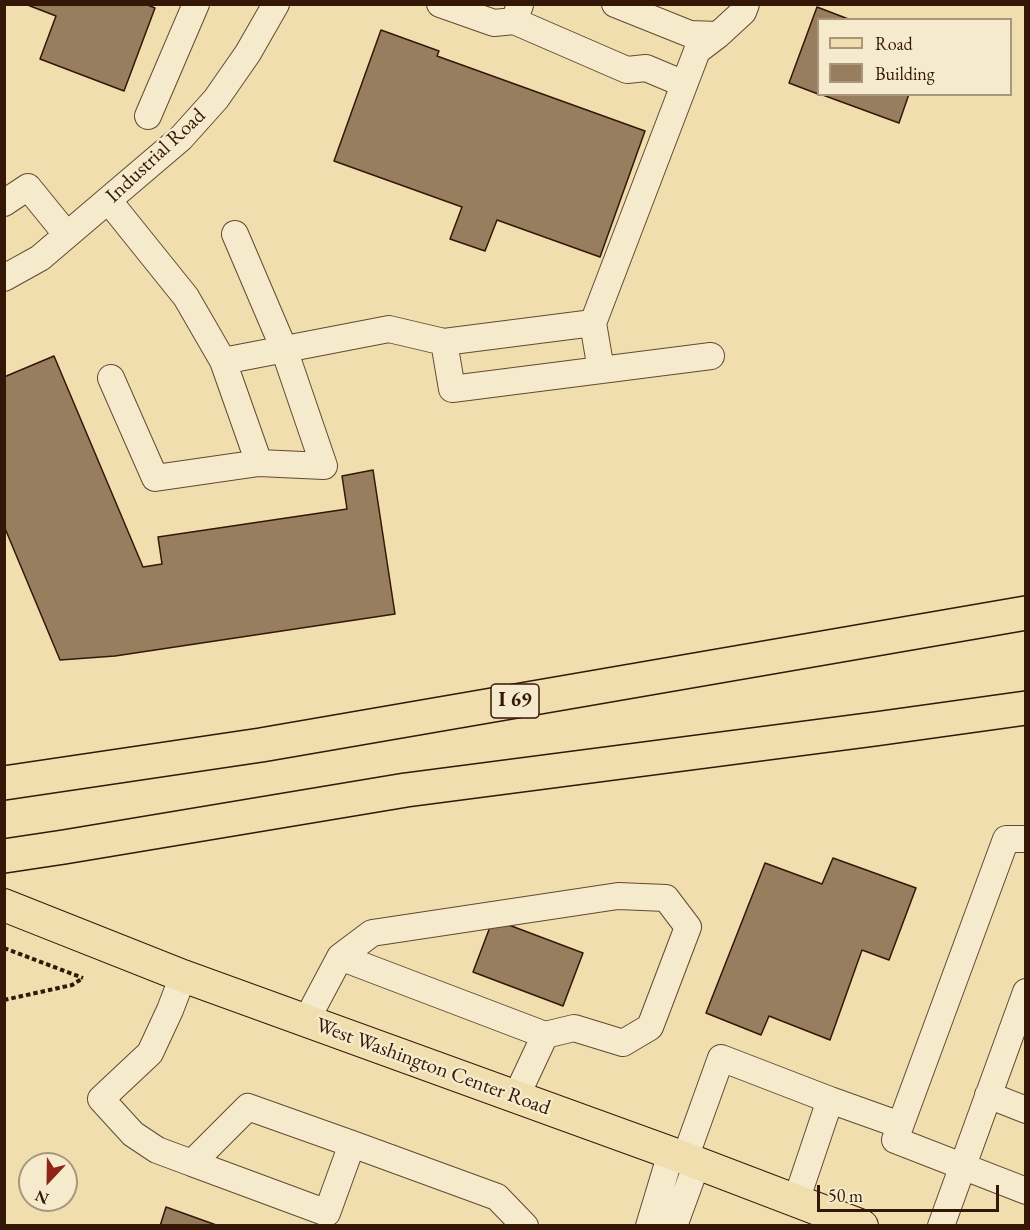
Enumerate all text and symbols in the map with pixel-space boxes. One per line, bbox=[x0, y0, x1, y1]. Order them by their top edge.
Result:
legend bbox=[817, 18, 1012, 96]
text: Road bbox=[875, 32, 913, 55]
text: Building bbox=[875, 62, 935, 85]
street label: Industrial Road bbox=[101, 103, 211, 209]
road number: I 69 bbox=[491, 684, 539, 718]
street label: West Washington Center Road bbox=[312, 1013, 554, 1121]
north arrow bbox=[18, 1152, 78, 1212]
scale bar bbox=[820, 1173, 1002, 1211]
text: 50 m bbox=[828, 1184, 863, 1207]
text: N bbox=[32, 1185, 52, 1209]

